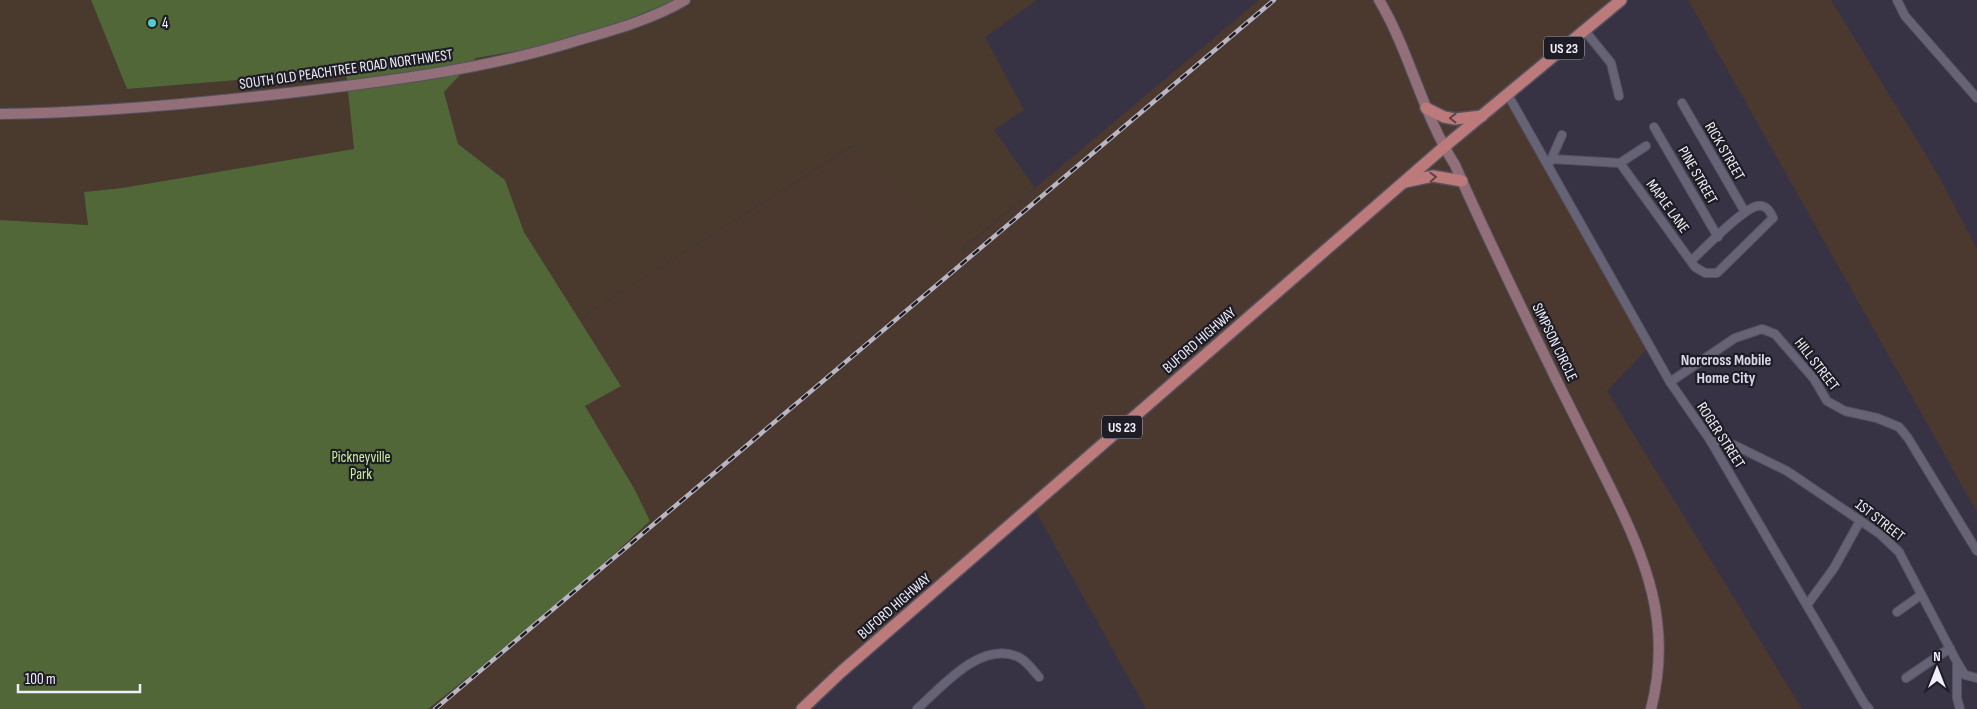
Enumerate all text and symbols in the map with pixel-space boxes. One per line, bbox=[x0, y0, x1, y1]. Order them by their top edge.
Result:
place label: 4 bbox=[162, 14, 168, 33]
marker: 4 bbox=[146, 17, 158, 29]
road number: US 23 bbox=[1544, 36, 1584, 59]
street label: SOUTH OLD PEACHTREE ROAD NORTHWEST bbox=[238, 45, 454, 94]
one-way arrow bbox=[1449, 112, 1457, 123]
street label: RICK STREET bbox=[1700, 119, 1749, 184]
street label: PINE STREET bbox=[1673, 143, 1722, 207]
one-way arrow bbox=[1429, 172, 1437, 183]
street label: MAPLE LANE bbox=[1642, 176, 1693, 237]
street label: SIMPSON CIRCLE bbox=[1527, 300, 1582, 384]
street label: BUFORD HIGHWAY bbox=[1159, 303, 1240, 377]
street label: HILL STREET bbox=[1790, 334, 1843, 395]
district label: Norcross Mobile Home City bbox=[1681, 351, 1772, 388]
street label: ROGER STREET bbox=[1692, 399, 1749, 472]
road number: US 23 bbox=[1102, 416, 1142, 438]
park label: Pickneyville Park bbox=[331, 448, 391, 484]
street label: 1ST STREET bbox=[1851, 495, 1908, 546]
street label: BUFORD HIGHWAY bbox=[854, 569, 935, 643]
north arrow bbox=[1912, 644, 1962, 694]
text: N bbox=[1933, 648, 1941, 665]
scale bar bbox=[18, 662, 140, 694]
text: 100 m bbox=[25, 670, 56, 689]

